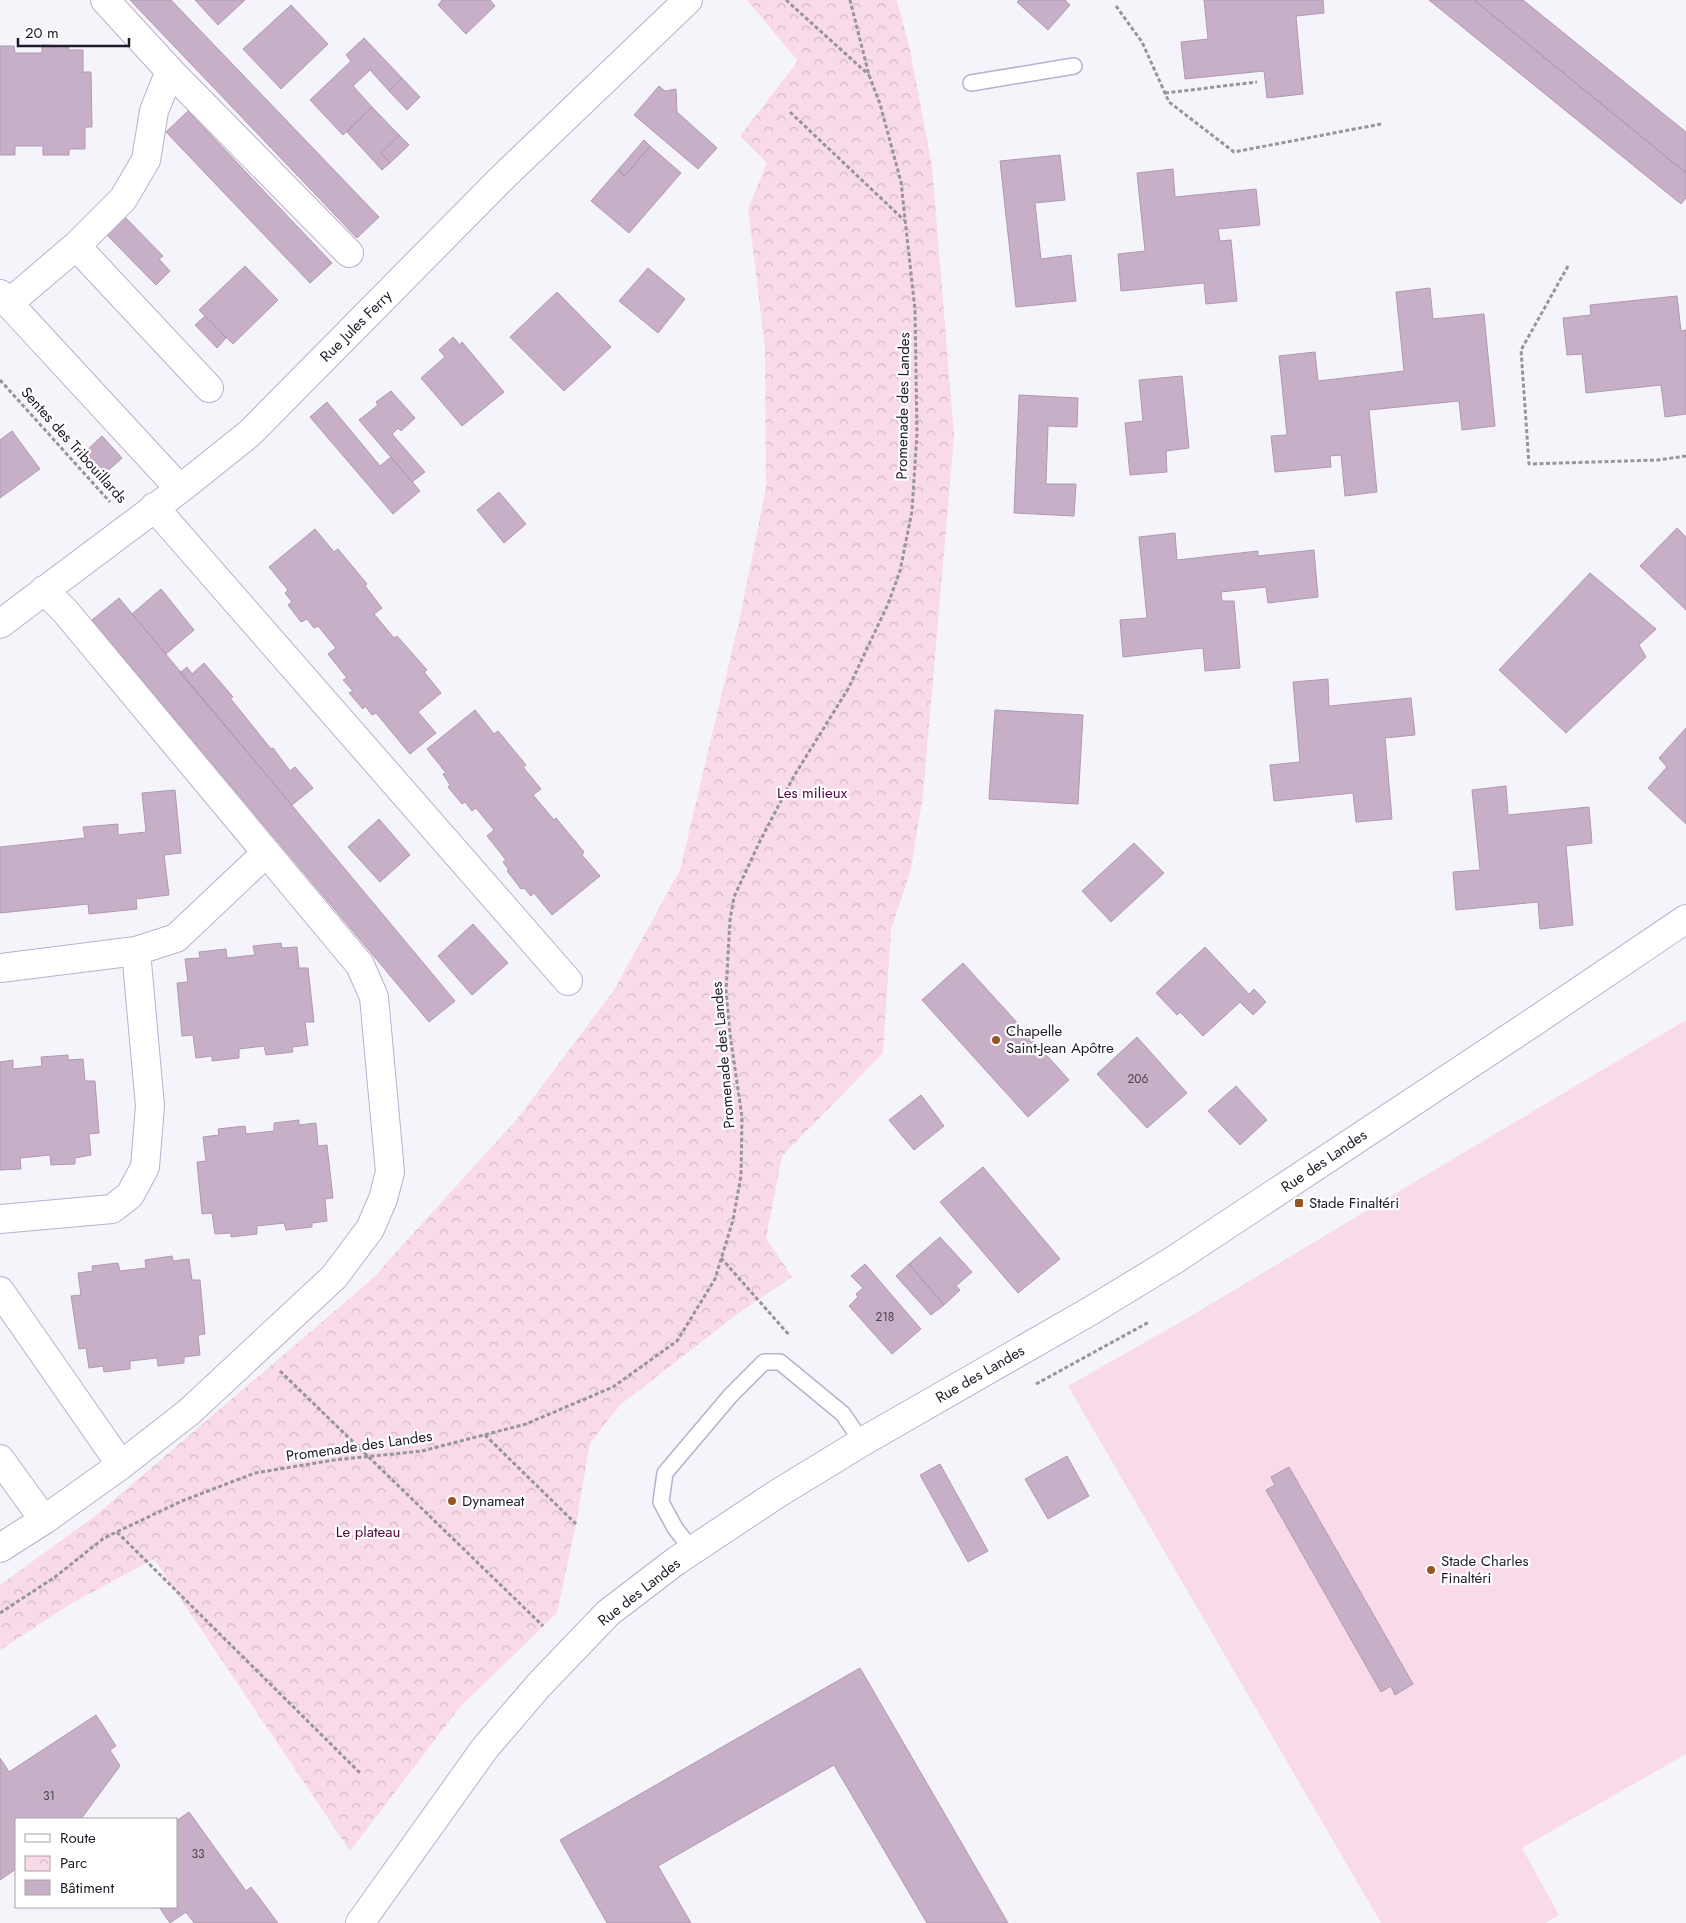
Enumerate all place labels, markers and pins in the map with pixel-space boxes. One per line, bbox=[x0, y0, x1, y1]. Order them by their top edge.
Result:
place label: Chapelle Saint-Jean Apôtre bbox=[1006, 1020, 1114, 1059]
marker: Chapelle Saint-Jean Apôtre bbox=[990, 1034, 1002, 1046]
place label: Stade Finaltéri bbox=[1309, 1192, 1399, 1214]
marker: Stade Finaltéri bbox=[1293, 1197, 1305, 1209]
place label: Dynameat bbox=[462, 1490, 525, 1512]
marker: Dynameat bbox=[446, 1495, 458, 1507]
place label: Stade Charles Finaltéri bbox=[1441, 1550, 1529, 1589]
marker: Stade Charles Finaltéri bbox=[1425, 1564, 1437, 1576]

